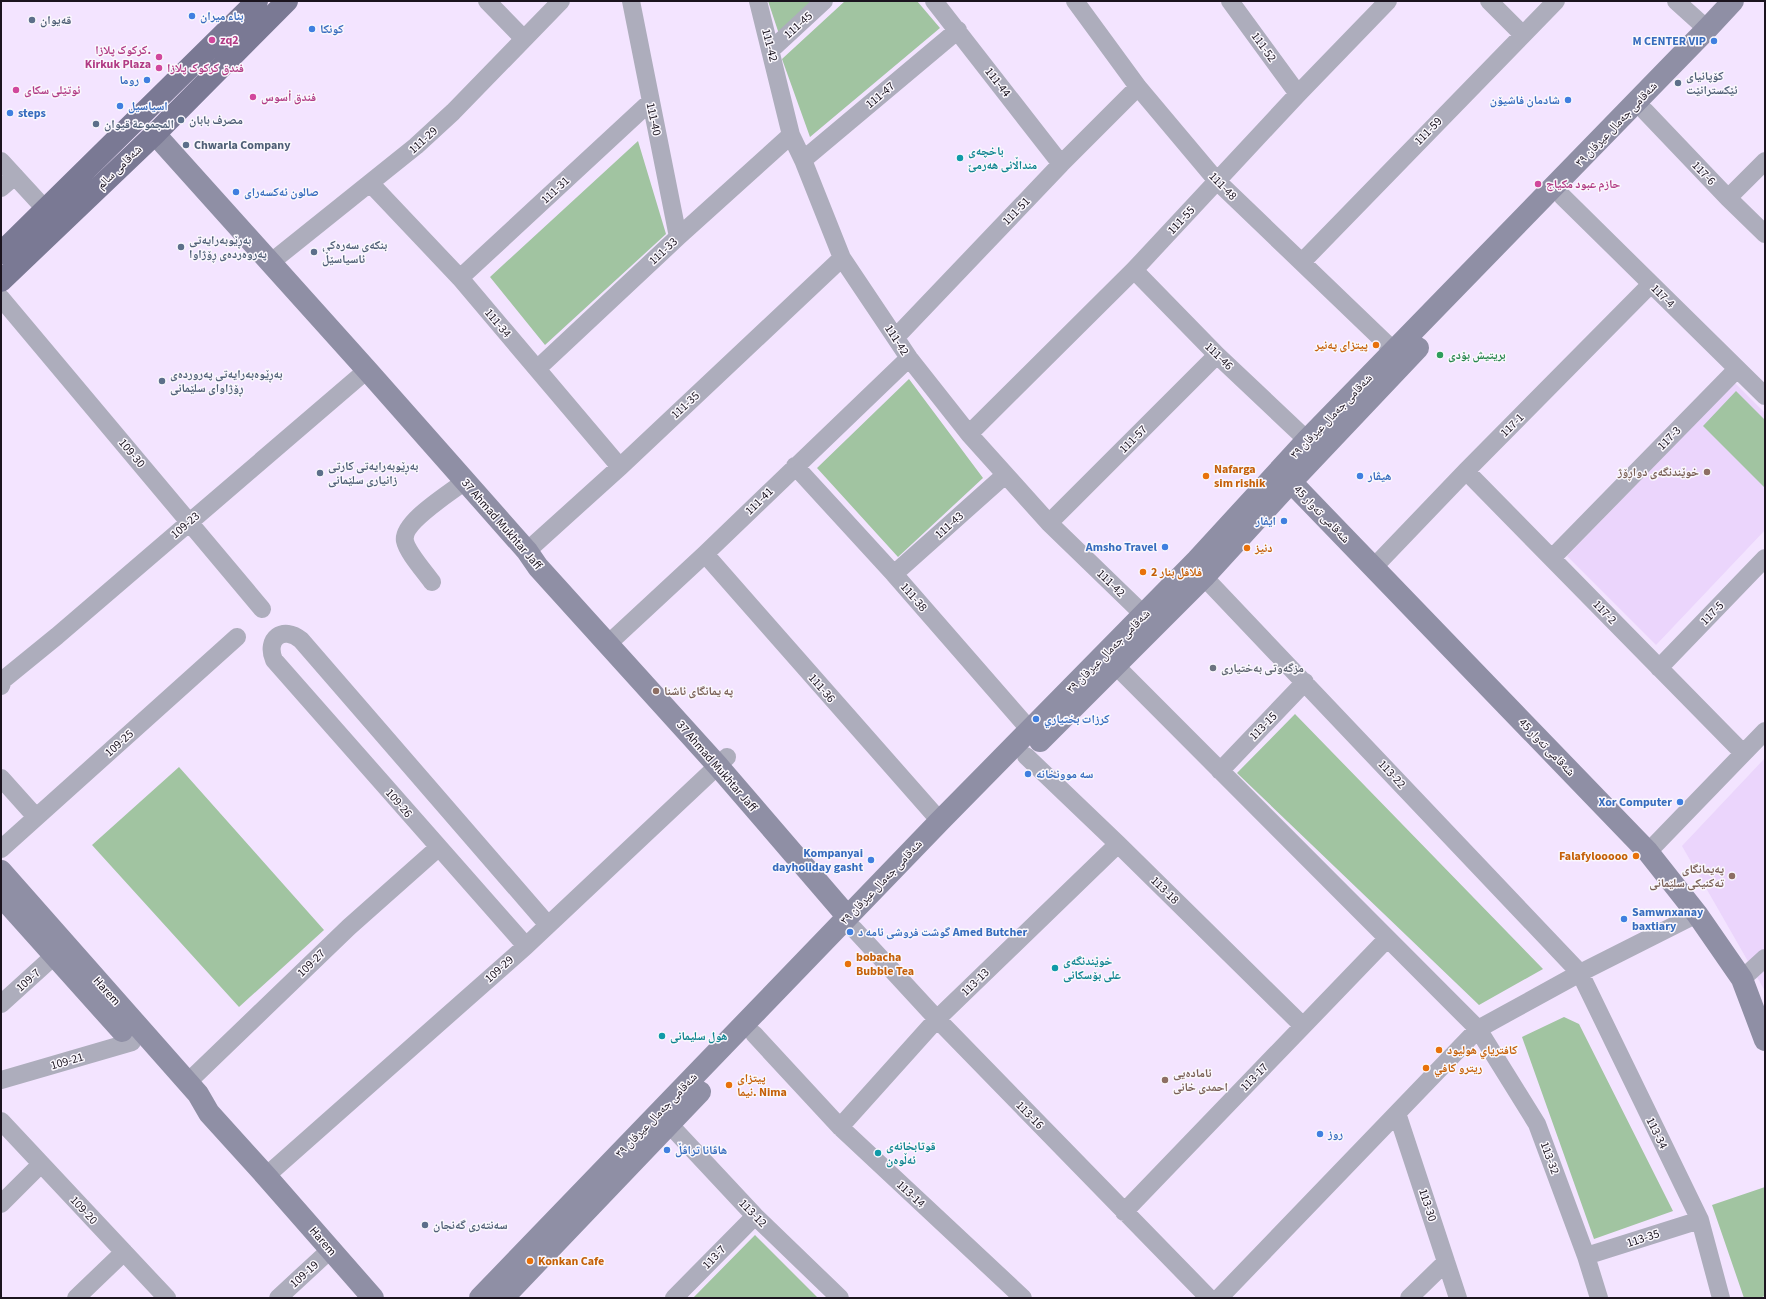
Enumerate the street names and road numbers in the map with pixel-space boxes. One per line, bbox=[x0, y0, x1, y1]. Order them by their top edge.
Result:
street label: 111-45 bbox=[780, 8, 817, 43]
street label: 111-42 bbox=[757, 27, 782, 63]
street label: 111-52 bbox=[1247, 29, 1280, 66]
street label: 111-44 bbox=[981, 64, 1015, 101]
street label: 111-47 bbox=[862, 78, 899, 113]
street label: شەقامی جەمال عیرفان ٣٩ bbox=[1571, 78, 1661, 171]
street label: 111-40 bbox=[642, 101, 665, 137]
street label: 111-59 bbox=[1411, 113, 1446, 149]
street label: 111-29 bbox=[405, 123, 442, 158]
street label: شەقامی سالم bbox=[93, 141, 146, 193]
street label: 117-6 bbox=[1688, 158, 1719, 189]
street label: 111-48 bbox=[1205, 168, 1240, 204]
street label: 111-31 bbox=[537, 173, 573, 208]
street label: 111-51 bbox=[999, 193, 1034, 229]
street label: 111-55 bbox=[1164, 202, 1199, 238]
street label: 111-33 bbox=[645, 234, 681, 269]
street label: 117-4 bbox=[1647, 281, 1678, 312]
street label: 111-34 bbox=[480, 305, 515, 342]
street label: 111-42 bbox=[880, 322, 913, 359]
street label: 111-46 bbox=[1201, 339, 1237, 374]
street label: شەقامی جەمال عیرفان ٣٩ bbox=[1286, 370, 1376, 463]
street label: 111-35 bbox=[667, 388, 703, 423]
street label: 117-1 bbox=[1497, 410, 1528, 441]
street label: 111-57 bbox=[1115, 421, 1151, 457]
street label: 117-3 bbox=[1654, 422, 1685, 454]
street label: 109-30 bbox=[114, 435, 149, 472]
street label: 37 Ahmad Mukhtar Jaff bbox=[457, 475, 547, 574]
street label: شەقامی تەوار 45 bbox=[1290, 482, 1354, 547]
street label: 111-41 bbox=[741, 484, 777, 519]
street label: 109-23 bbox=[167, 508, 204, 543]
street label: 111-43 bbox=[931, 508, 968, 543]
street label: 111-42 bbox=[1093, 566, 1129, 601]
street label: 111-38 bbox=[896, 579, 931, 616]
street label: 117-2 bbox=[1589, 597, 1620, 628]
street label: 117-5 bbox=[1697, 597, 1728, 629]
street label: شەقامی جەمال عیرفان ٣٩ bbox=[1063, 606, 1154, 697]
street label: 111-36 bbox=[804, 670, 839, 707]
street label: 113-15 bbox=[1246, 708, 1281, 744]
street label: شەقامی تەوار 45 bbox=[1515, 715, 1579, 780]
street label: 37 Ahmad Mukhtar Jaff bbox=[672, 717, 762, 816]
street label: 109-25 bbox=[101, 726, 138, 761]
street label: 113-22 bbox=[1374, 756, 1409, 792]
street label: 109-26 bbox=[381, 785, 416, 822]
street label: شەقامی جەمال عیرفان ٣٩ bbox=[836, 836, 926, 929]
street label: 113-18 bbox=[1147, 873, 1183, 908]
street label: 109-27 bbox=[293, 946, 329, 981]
street label: 109-29 bbox=[481, 952, 518, 987]
street label: 109-7 bbox=[12, 965, 44, 996]
street label: 113-13 bbox=[957, 965, 993, 1000]
street label: Harem bbox=[89, 973, 124, 1010]
street label: 109-21 bbox=[49, 1049, 86, 1074]
street label: 113-17 bbox=[1237, 1059, 1272, 1095]
street label: شەقامی جەمال عیرفان ٣٩ bbox=[611, 1069, 701, 1162]
street label: 113-16 bbox=[1012, 1097, 1047, 1133]
street label: 113-34 bbox=[1642, 1114, 1672, 1152]
street label: 113-32 bbox=[1536, 1139, 1563, 1177]
street label: 113-14 bbox=[893, 1177, 929, 1212]
street label: 113-30 bbox=[1414, 1187, 1441, 1224]
street label: 109-20 bbox=[66, 1192, 101, 1228]
street label: 113-12 bbox=[735, 1195, 770, 1231]
street label: Harem bbox=[305, 1223, 340, 1260]
street label: 113-35 bbox=[1625, 1225, 1662, 1252]
street label: 113-7 bbox=[699, 1241, 730, 1273]
street label: 109-19 bbox=[286, 1257, 323, 1292]

